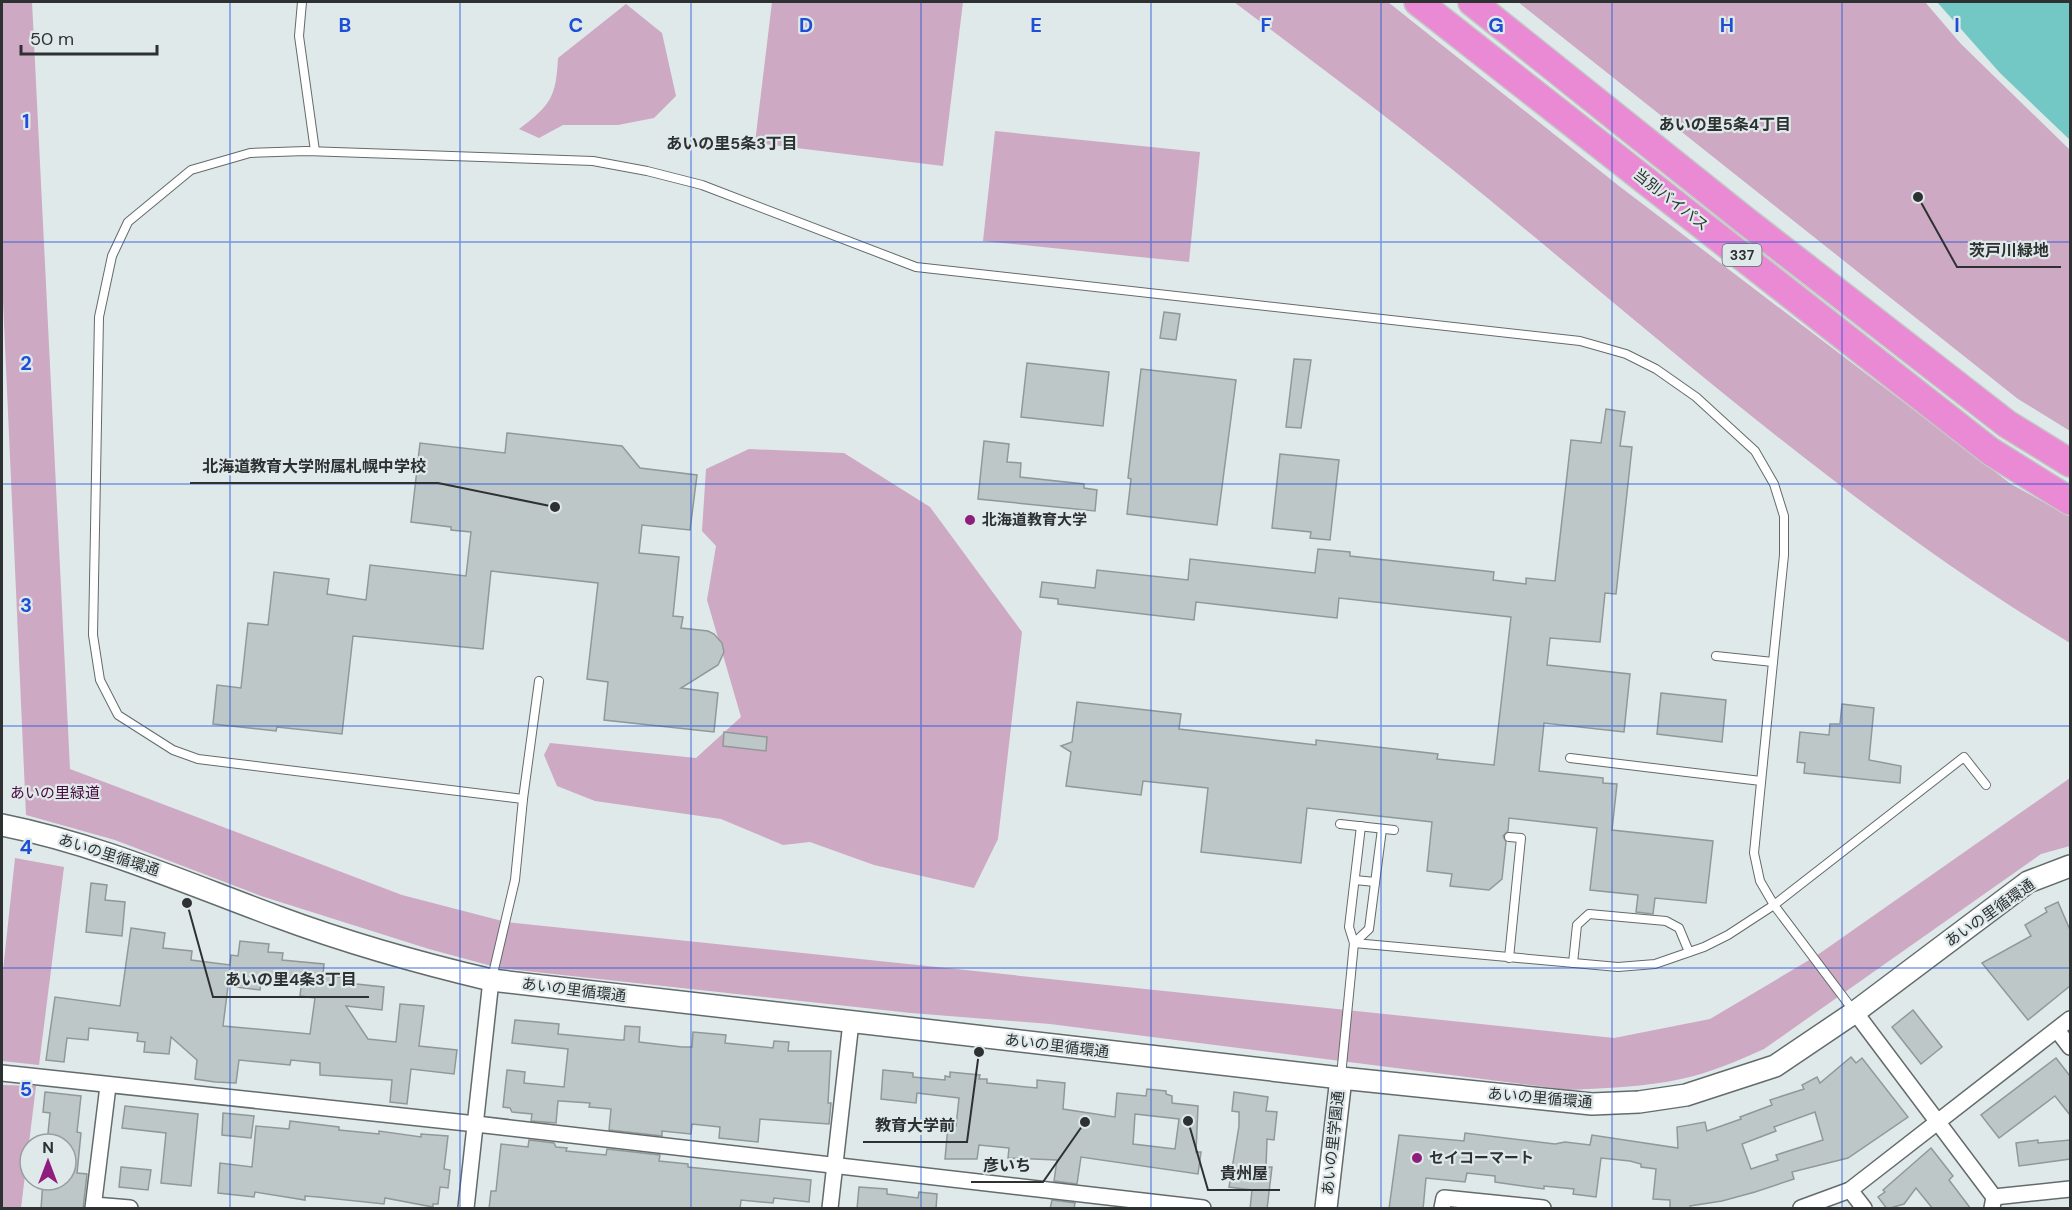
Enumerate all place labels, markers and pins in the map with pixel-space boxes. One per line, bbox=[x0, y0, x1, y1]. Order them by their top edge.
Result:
callout: 茨戸川緑地 bbox=[1957, 233, 2061, 267]
callout: 北海道教育大学附属札幌中学校 bbox=[190, 449, 438, 483]
place label: 北海道教育大学 bbox=[982, 510, 1087, 530]
marker: 北海道教育大学 bbox=[963, 513, 977, 527]
callout: あいの里4条3丁目 bbox=[213, 963, 369, 997]
callout: 教育大学前 bbox=[863, 1108, 967, 1142]
callout: 彦いち bbox=[971, 1148, 1043, 1182]
place label: セイコーマート bbox=[1429, 1148, 1534, 1168]
marker: セイコーマート bbox=[1410, 1151, 1424, 1165]
callout: 貴州屋 bbox=[1208, 1156, 1280, 1190]

